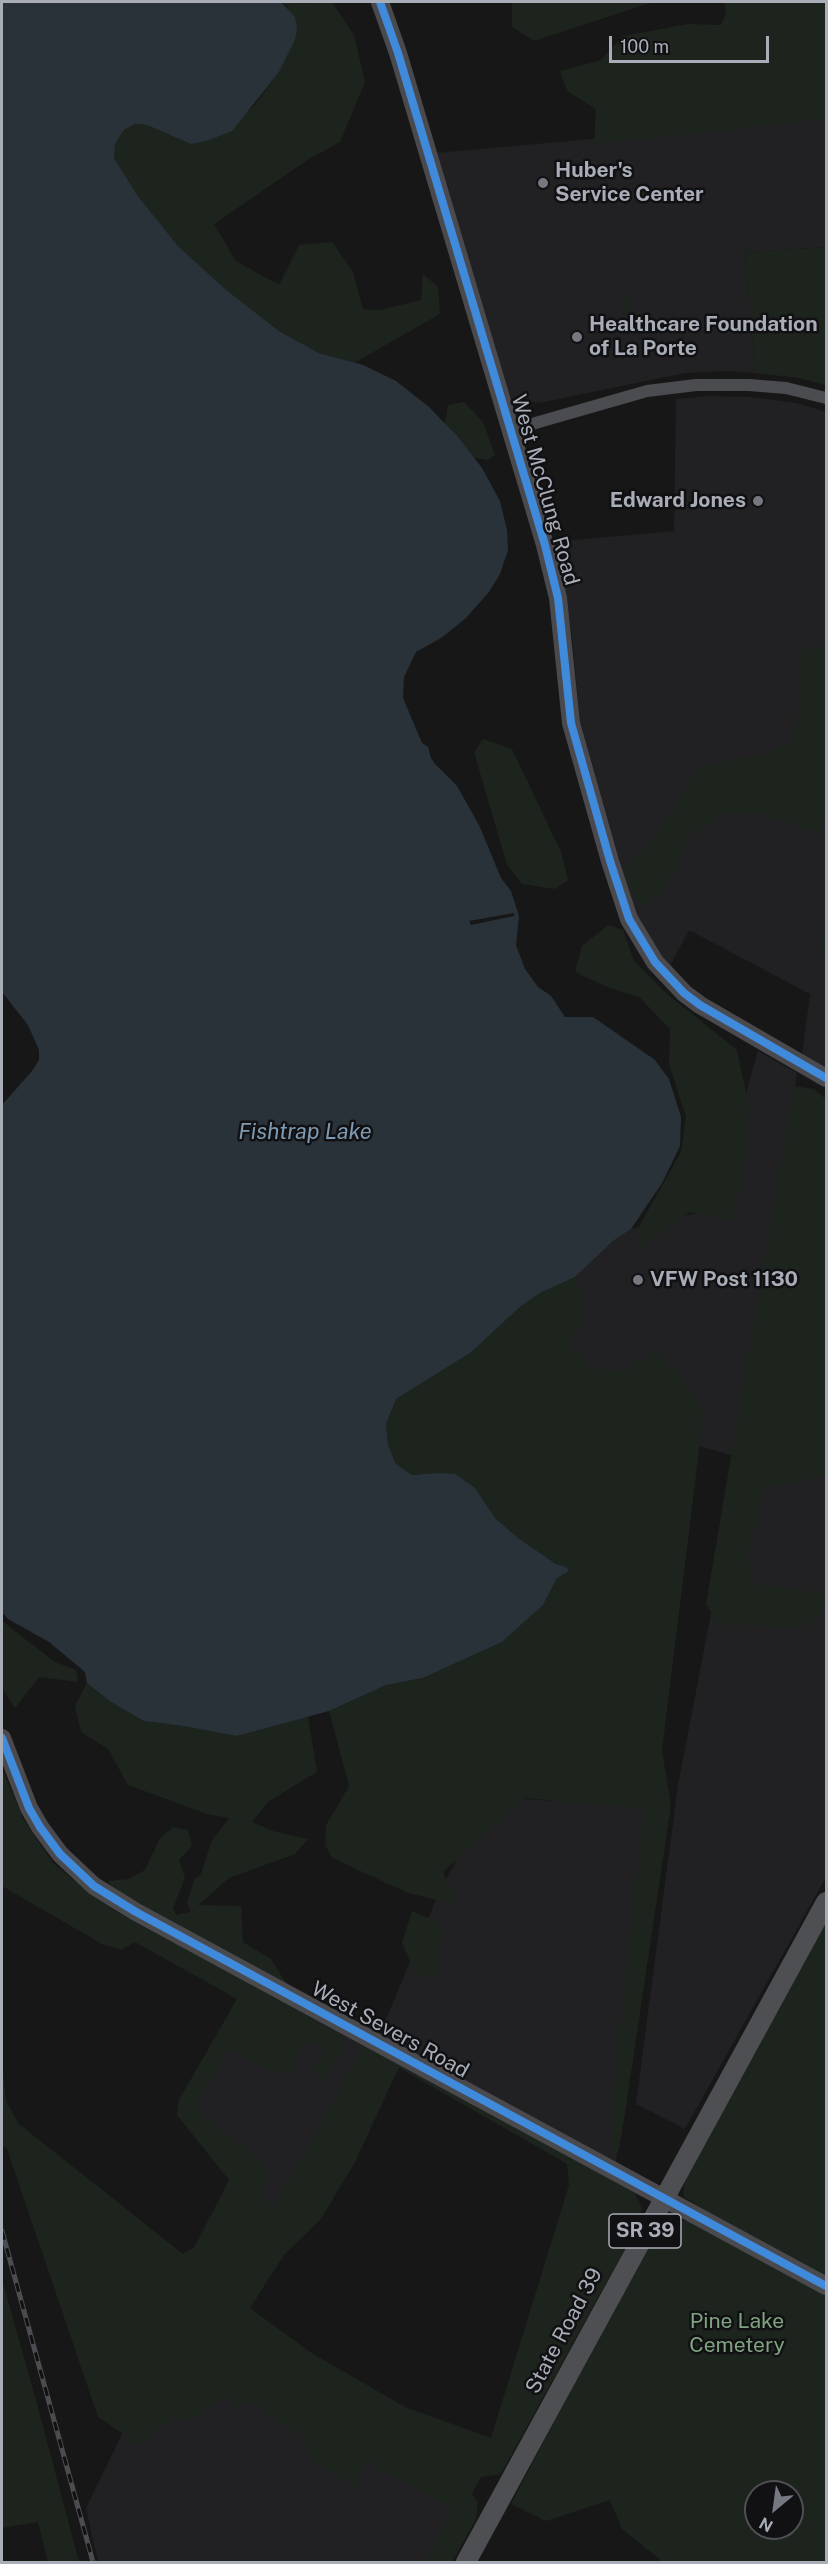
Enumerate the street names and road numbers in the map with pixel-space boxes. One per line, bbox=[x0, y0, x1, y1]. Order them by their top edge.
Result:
street label: West McClung Road bbox=[506, 392, 584, 588]
street label: West Severs Road bbox=[307, 1976, 473, 2084]
road number: SR 39 bbox=[609, 2214, 681, 2248]
street label: State Road 39 bbox=[520, 2264, 608, 2398]

